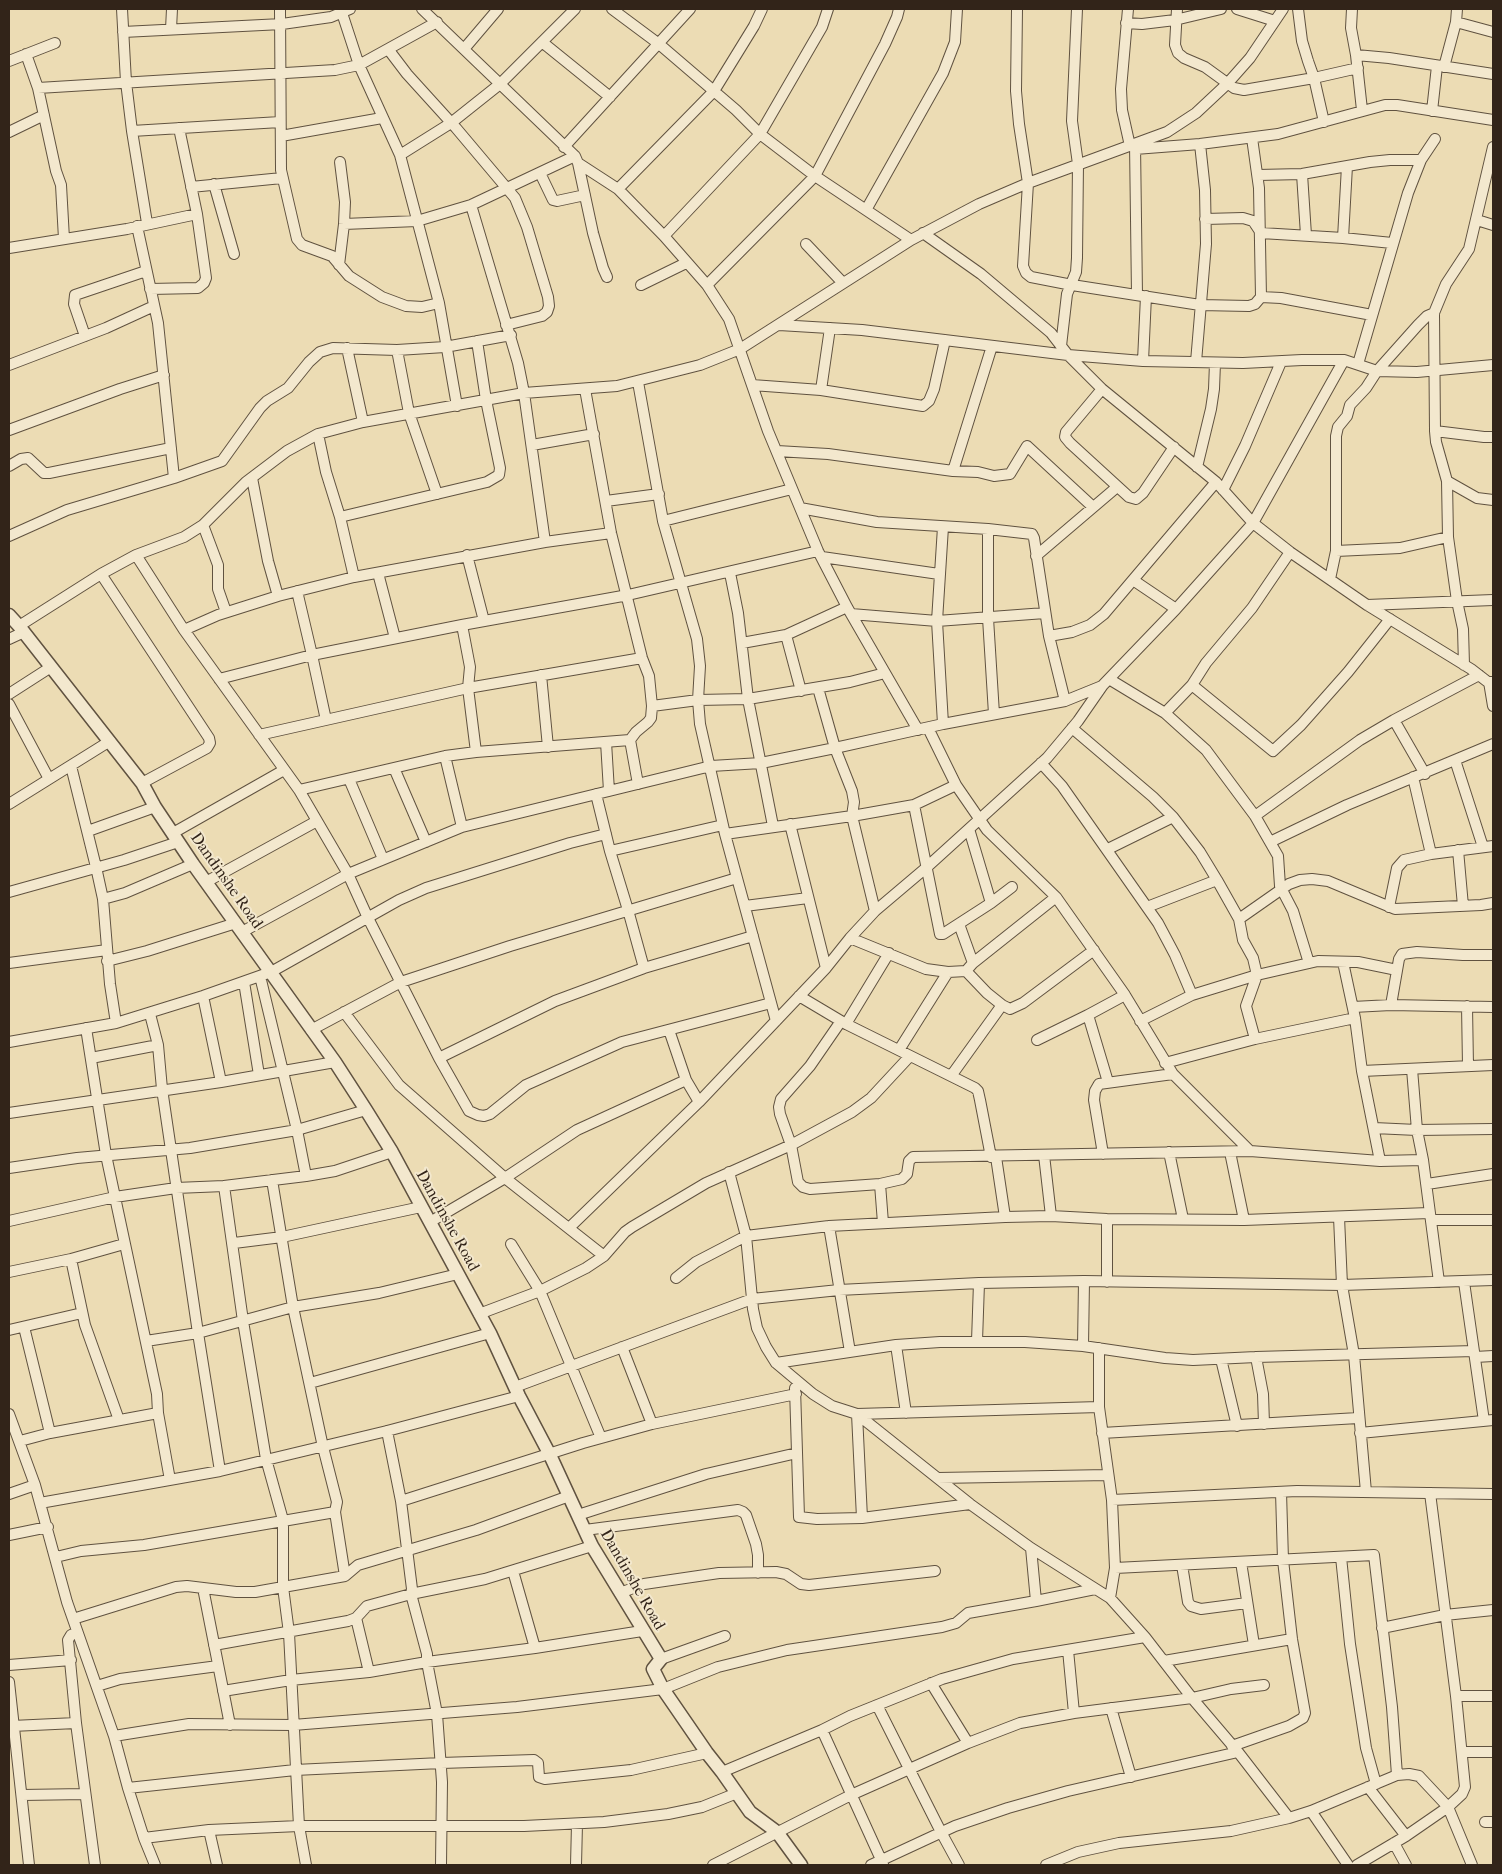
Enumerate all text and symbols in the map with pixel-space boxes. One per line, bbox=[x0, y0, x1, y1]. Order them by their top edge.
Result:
street label: Dandinshe Road bbox=[186, 829, 266, 933]
street label: Dandinshe Road bbox=[411, 1167, 483, 1275]
street label: Dandinshe Road bbox=[595, 1526, 669, 1634]

